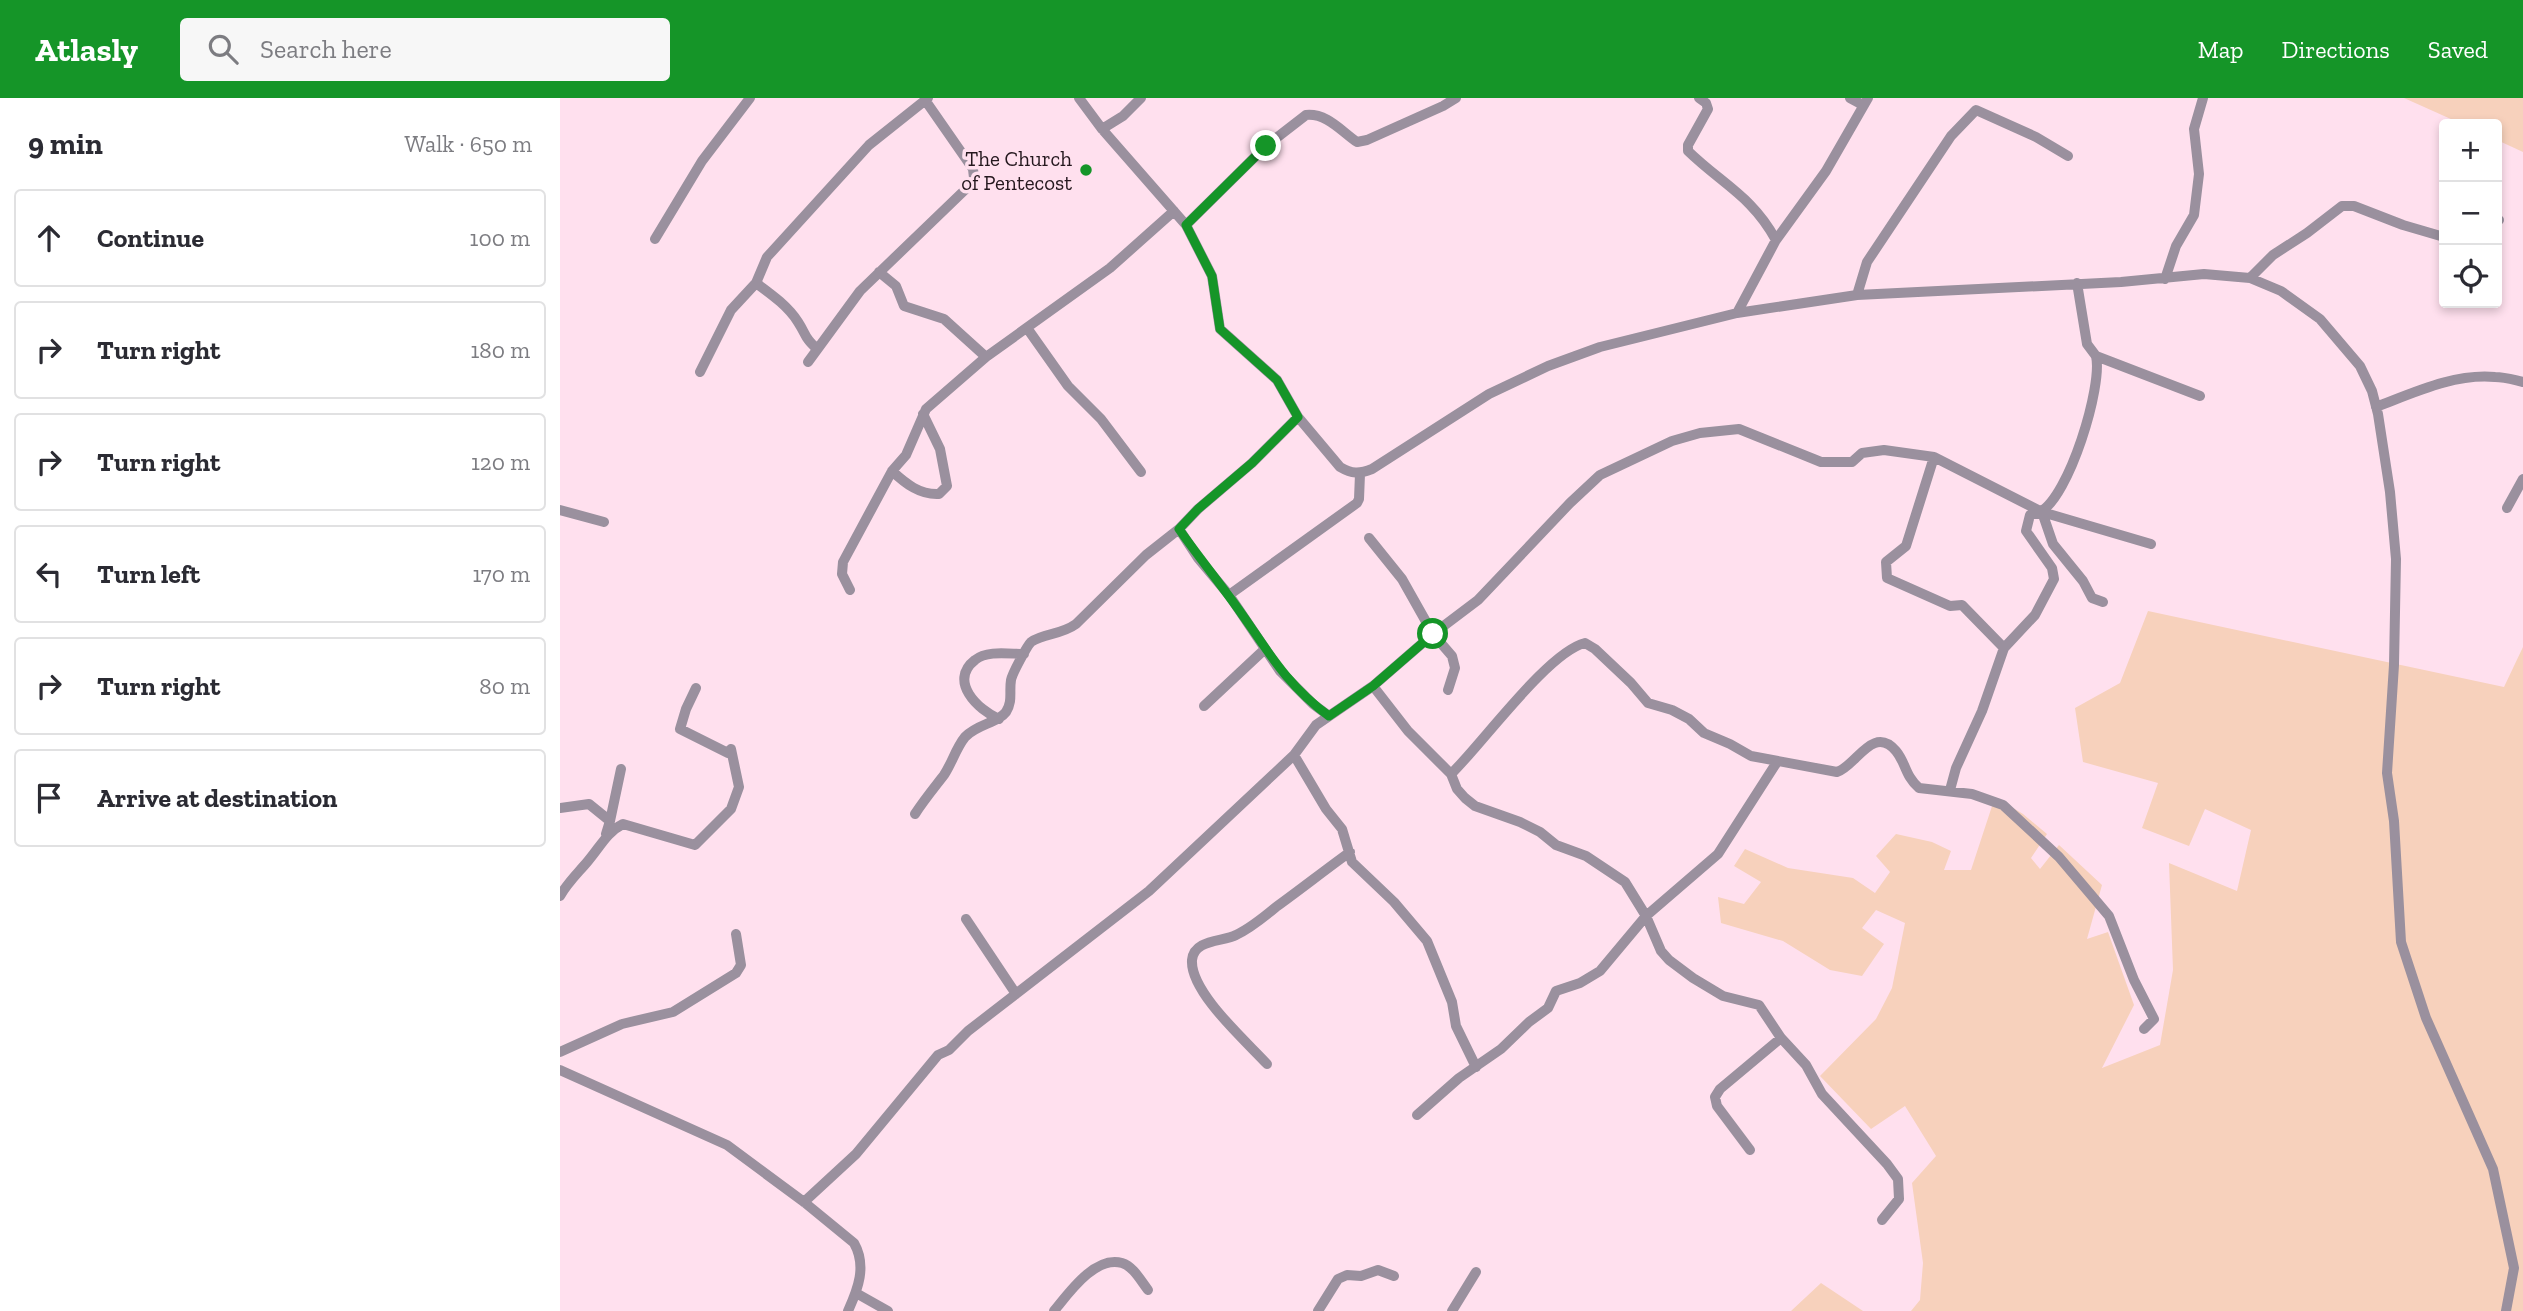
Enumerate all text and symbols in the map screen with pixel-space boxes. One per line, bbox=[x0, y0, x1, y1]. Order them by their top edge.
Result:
search box bbox=[180, 18, 670, 81]
text: Atlasly bbox=[35, 30, 138, 69]
icon: search bbox=[204, 30, 242, 68]
text: Search here bbox=[260, 33, 392, 65]
text: Map bbox=[2198, 35, 2244, 64]
text: Directions bbox=[2282, 35, 2390, 64]
text: Saved bbox=[2428, 35, 2488, 64]
map controls bbox=[2439, 119, 2502, 308]
button: + bbox=[2439, 119, 2502, 182]
text: 9 min bbox=[28, 126, 103, 162]
text: Walk · 650 m bbox=[405, 130, 532, 158]
route end bbox=[1250, 130, 1281, 161]
place label: The Church of Pentecost bbox=[961, 146, 1072, 195]
marker: The Church of Pentecost bbox=[1078, 162, 1094, 178]
button: − bbox=[2439, 182, 2502, 245]
icon: ahead bbox=[30, 219, 68, 257]
text: Continue bbox=[97, 222, 204, 254]
text: 100 m bbox=[470, 224, 530, 252]
button: locate bbox=[2439, 245, 2502, 308]
icon: right bbox=[30, 331, 68, 369]
text: Turn right bbox=[97, 334, 220, 366]
text: 180 m bbox=[470, 336, 530, 364]
icon: right bbox=[30, 443, 68, 481]
text: Turn right bbox=[97, 446, 220, 478]
text: 120 m bbox=[471, 448, 530, 476]
icon: left bbox=[30, 555, 68, 593]
text: Turn left bbox=[97, 558, 200, 590]
text: 170 m bbox=[472, 560, 530, 588]
route start bbox=[1417, 618, 1448, 649]
icon: right bbox=[30, 667, 68, 705]
text: Turn right bbox=[97, 670, 220, 702]
text: 80 m bbox=[479, 672, 530, 700]
icon: arrive bbox=[30, 779, 68, 817]
text: Arrive at destination bbox=[97, 782, 337, 814]

